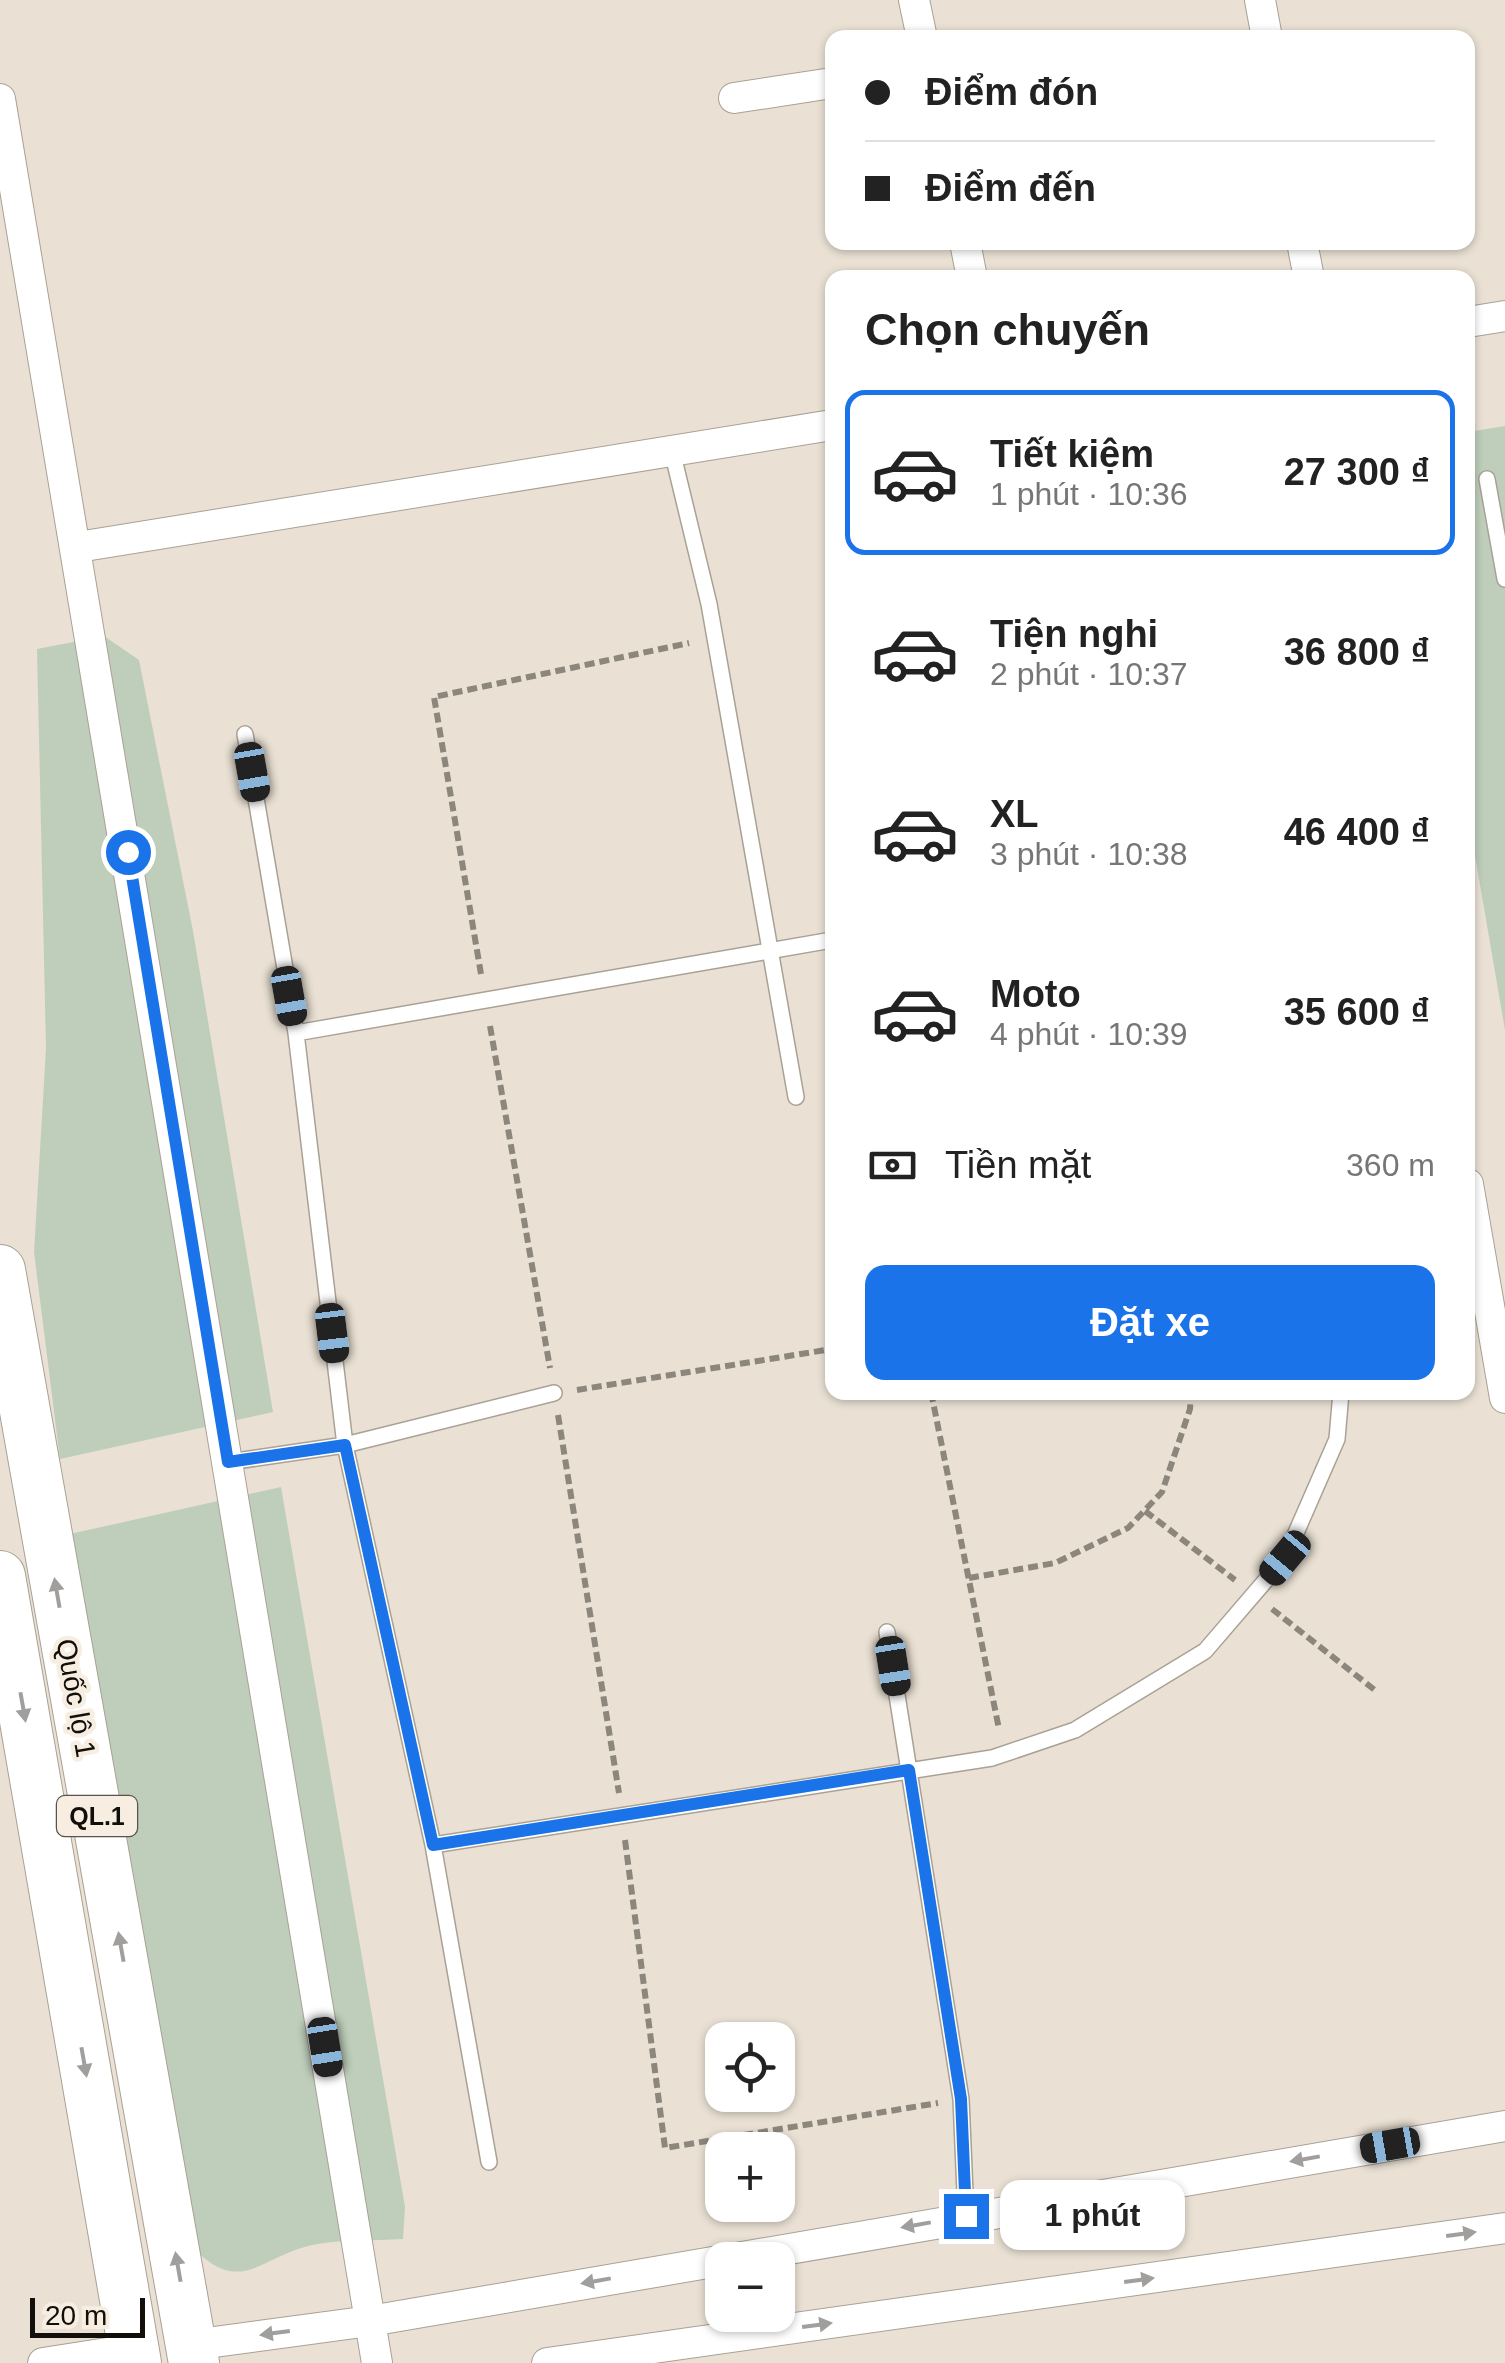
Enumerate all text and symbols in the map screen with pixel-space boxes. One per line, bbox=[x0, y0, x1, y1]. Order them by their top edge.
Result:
text: Điểm đón bbox=[925, 71, 1098, 113]
text: Điểm đến bbox=[925, 167, 1096, 209]
text: Chọn chuyến bbox=[865, 304, 1150, 355]
icon: car bbox=[870, 428, 960, 518]
text: Tiết kiệm bbox=[990, 433, 1154, 475]
text: 27 300 ₫ bbox=[1284, 451, 1430, 493]
text: 1 phút · 10:36 bbox=[990, 476, 1187, 512]
icon: car bbox=[870, 608, 960, 698]
text: Tiện nghi bbox=[990, 613, 1158, 655]
text: 36 800 ₫ bbox=[1284, 631, 1430, 673]
text: 2 phút · 10:37 bbox=[990, 656, 1187, 692]
car bbox=[232, 740, 272, 804]
icon: car bbox=[870, 788, 960, 878]
text: XL bbox=[990, 793, 1039, 835]
text: 46 400 ₫ bbox=[1284, 811, 1430, 853]
route start bbox=[106, 830, 151, 875]
text: 3 phút · 10:38 bbox=[990, 836, 1187, 872]
car bbox=[269, 964, 309, 1028]
icon: car bbox=[870, 968, 960, 1058]
text: Moto bbox=[990, 973, 1081, 1015]
text: 35 600 ₫ bbox=[1284, 991, 1430, 1033]
text: 4 phút · 10:39 bbox=[990, 1016, 1187, 1052]
icon: cash bbox=[865, 1138, 920, 1193]
text: Tiền mặt bbox=[945, 1144, 1091, 1186]
text: 360 m bbox=[1346, 1147, 1435, 1183]
button: Đặt xe bbox=[865, 1265, 1435, 1380]
car bbox=[313, 1301, 351, 1365]
car bbox=[1254, 1525, 1316, 1591]
one-way arrow bbox=[49, 1577, 64, 1608]
car bbox=[873, 1634, 913, 1698]
street label: Quốc lộ 1 bbox=[50, 1636, 102, 1760]
one-way arrow bbox=[15, 1692, 31, 1723]
road number: QL.1 bbox=[57, 1796, 137, 1836]
one-way arrow bbox=[112, 1931, 128, 1962]
car bbox=[305, 2015, 345, 2079]
map controls bbox=[705, 2022, 795, 2332]
button: locate bbox=[705, 2022, 795, 2112]
one-way arrow bbox=[77, 2046, 92, 2078]
car bbox=[1358, 2125, 1422, 2165]
button: + bbox=[705, 2132, 795, 2222]
one-way arrow bbox=[1289, 2152, 1321, 2167]
callout: 1 phút bbox=[1001, 2181, 1186, 2251]
route end bbox=[944, 2194, 989, 2239]
text: 1 phút bbox=[1045, 2197, 1140, 2233]
one-way arrow bbox=[900, 2218, 931, 2233]
one-way arrow bbox=[1446, 2226, 1477, 2242]
button: − bbox=[705, 2242, 795, 2332]
one-way arrow bbox=[170, 2251, 185, 2282]
one-way arrow bbox=[1124, 2271, 1155, 2287]
one-way arrow bbox=[579, 2274, 611, 2289]
scale bar bbox=[30, 2293, 145, 2338]
text: 20 m bbox=[45, 2300, 107, 2331]
one-way arrow bbox=[802, 2317, 834, 2333]
one-way arrow bbox=[259, 2326, 290, 2342]

